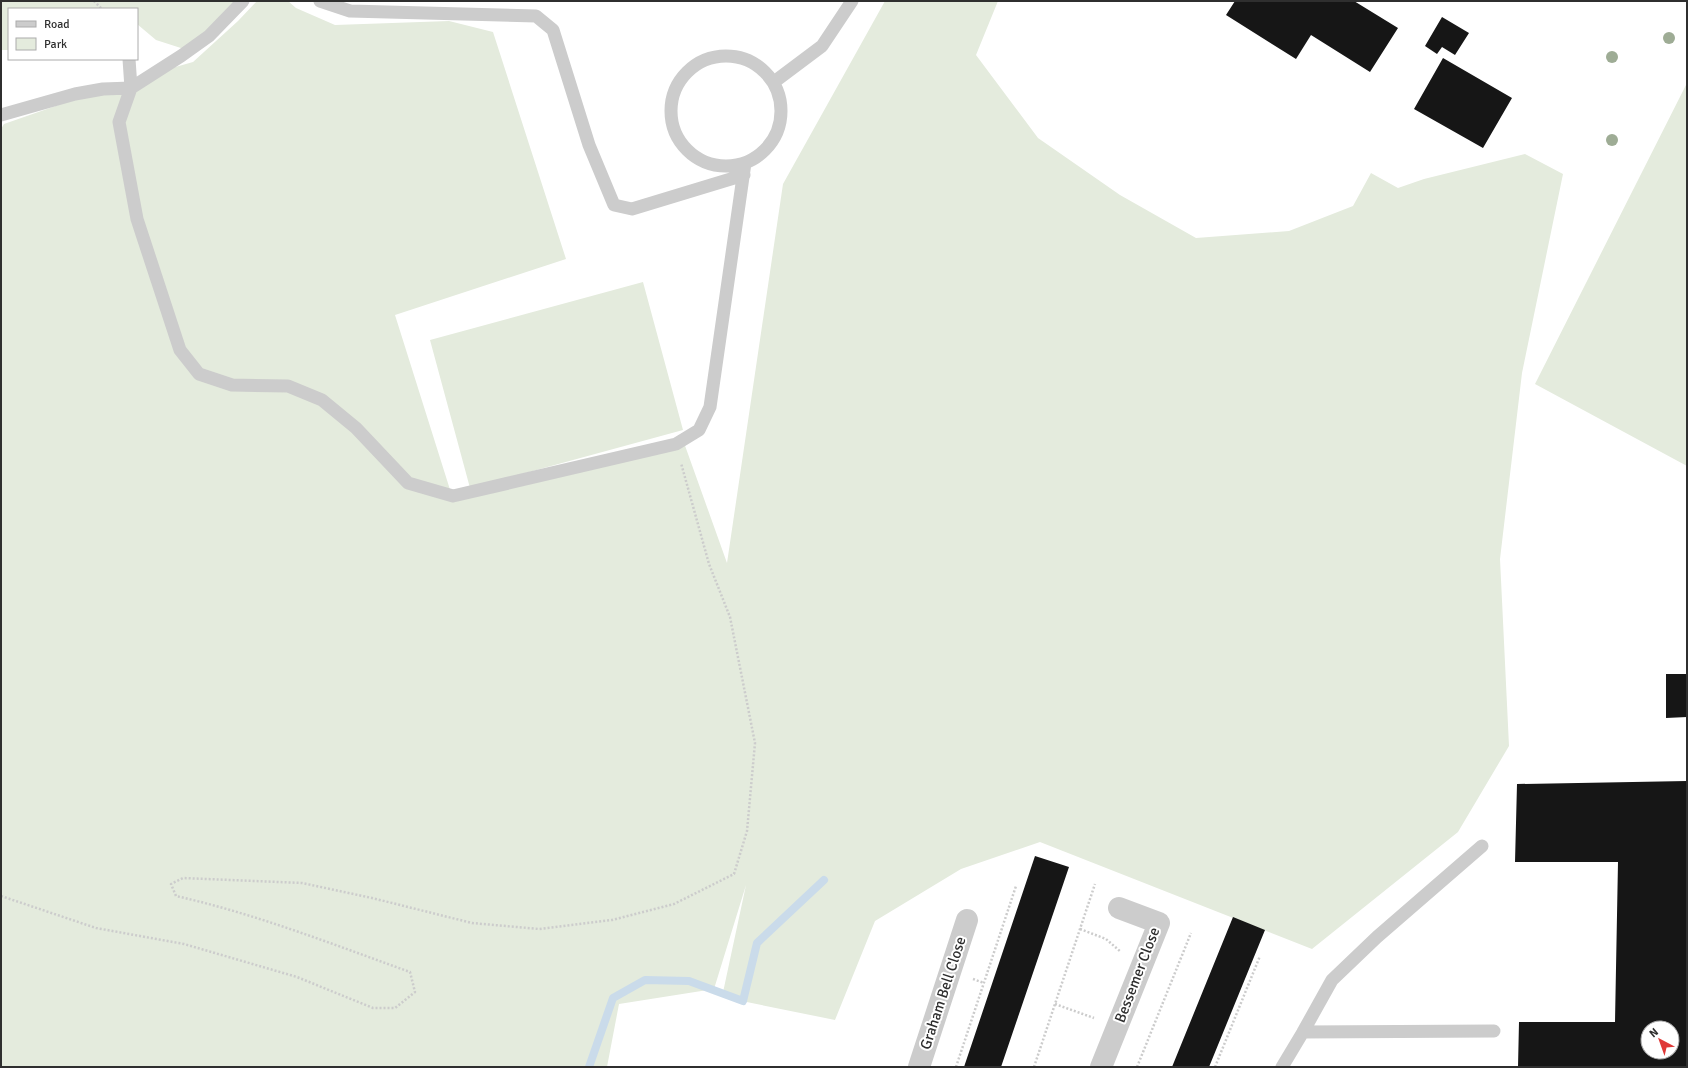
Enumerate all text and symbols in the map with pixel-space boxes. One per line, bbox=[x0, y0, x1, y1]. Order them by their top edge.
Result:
legend bbox=[8, 8, 138, 60]
text: Road bbox=[44, 17, 70, 32]
text: Park bbox=[44, 37, 67, 52]
street label: Bessemer Close bbox=[1111, 925, 1163, 1025]
street label: Graham Bell Close bbox=[916, 934, 970, 1052]
north arrow bbox=[1640, 1020, 1680, 1060]
text: N bbox=[1647, 1025, 1661, 1040]

